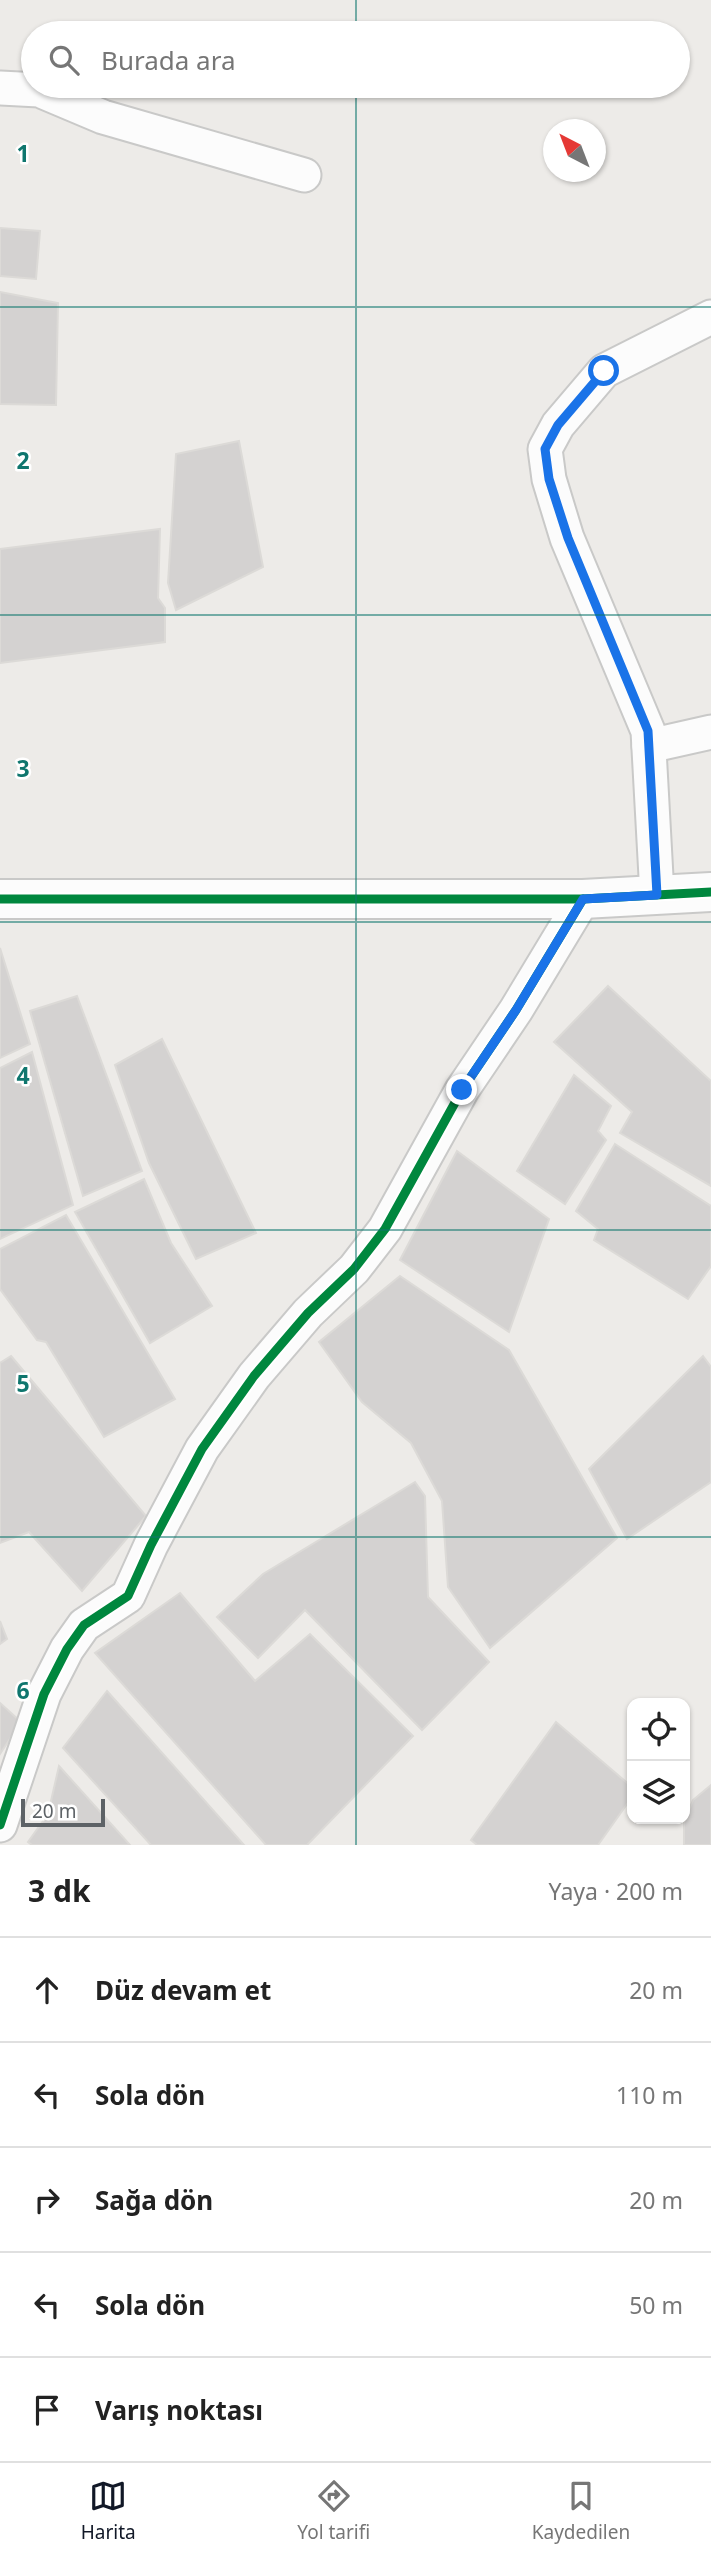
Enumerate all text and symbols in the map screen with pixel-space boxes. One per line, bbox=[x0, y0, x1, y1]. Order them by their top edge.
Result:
search box bbox=[21, 21, 690, 98]
icon: search bbox=[45, 41, 83, 79]
text: Burada ara bbox=[101, 42, 236, 78]
north arrow bbox=[543, 119, 606, 182]
text: 1 bbox=[16, 137, 30, 169]
route start bbox=[588, 355, 619, 386]
text: 2 bbox=[16, 444, 30, 476]
text: 3 bbox=[16, 752, 30, 784]
text: 4 bbox=[16, 1059, 30, 1091]
route end bbox=[446, 1074, 477, 1105]
text: 5 bbox=[16, 1367, 30, 1399]
text: 6 bbox=[16, 1674, 30, 1706]
map controls bbox=[627, 1698, 690, 1824]
button: locate bbox=[627, 1698, 690, 1761]
button: layers bbox=[627, 1761, 690, 1824]
scale bar bbox=[21, 1796, 105, 1828]
text: 20 m bbox=[32, 1798, 76, 1824]
text: 3 dk bbox=[28, 1870, 91, 1911]
text: Yaya · 200 m bbox=[549, 1875, 683, 1907]
icon: ahead bbox=[28, 1971, 66, 2009]
text: Düz devam et bbox=[95, 1972, 271, 2008]
text: 20 m bbox=[629, 1974, 683, 2006]
icon: left bbox=[28, 2076, 66, 2114]
text: Sola dön bbox=[95, 2077, 205, 2113]
text: 110 m bbox=[616, 2079, 683, 2111]
icon: right bbox=[28, 2181, 66, 2219]
text: Sağa dön bbox=[95, 2182, 213, 2218]
text: 20 m bbox=[629, 2184, 683, 2216]
icon: left bbox=[28, 2286, 66, 2324]
text: Sola dön bbox=[95, 2287, 205, 2323]
text: 50 m bbox=[629, 2289, 683, 2321]
icon: arrive bbox=[28, 2391, 66, 2429]
text: Varış noktası bbox=[95, 2392, 263, 2428]
tab: Harita bbox=[81, 2477, 136, 2545]
tab: Yol tarifi bbox=[297, 2477, 370, 2545]
tab: Kaydedilen bbox=[532, 2477, 630, 2545]

